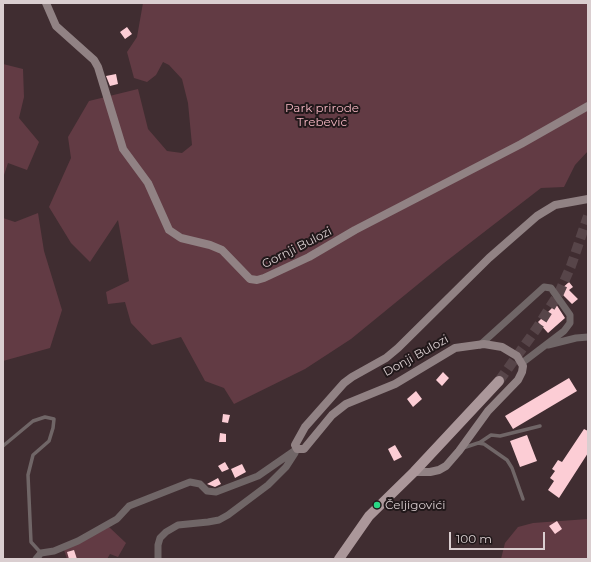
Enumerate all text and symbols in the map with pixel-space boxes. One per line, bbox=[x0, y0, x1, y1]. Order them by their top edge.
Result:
park label: Park prirode Trebević bbox=[285, 101, 359, 129]
street label: Gornji Bulozi bbox=[260, 224, 334, 272]
street label: Donji Bulozi bbox=[381, 332, 451, 380]
place label: Čeljigovići bbox=[385, 498, 445, 512]
marker: Čeljigovići bbox=[372, 500, 382, 510]
scale bar bbox=[451, 524, 547, 550]
text: 100 m bbox=[456, 531, 492, 546]

